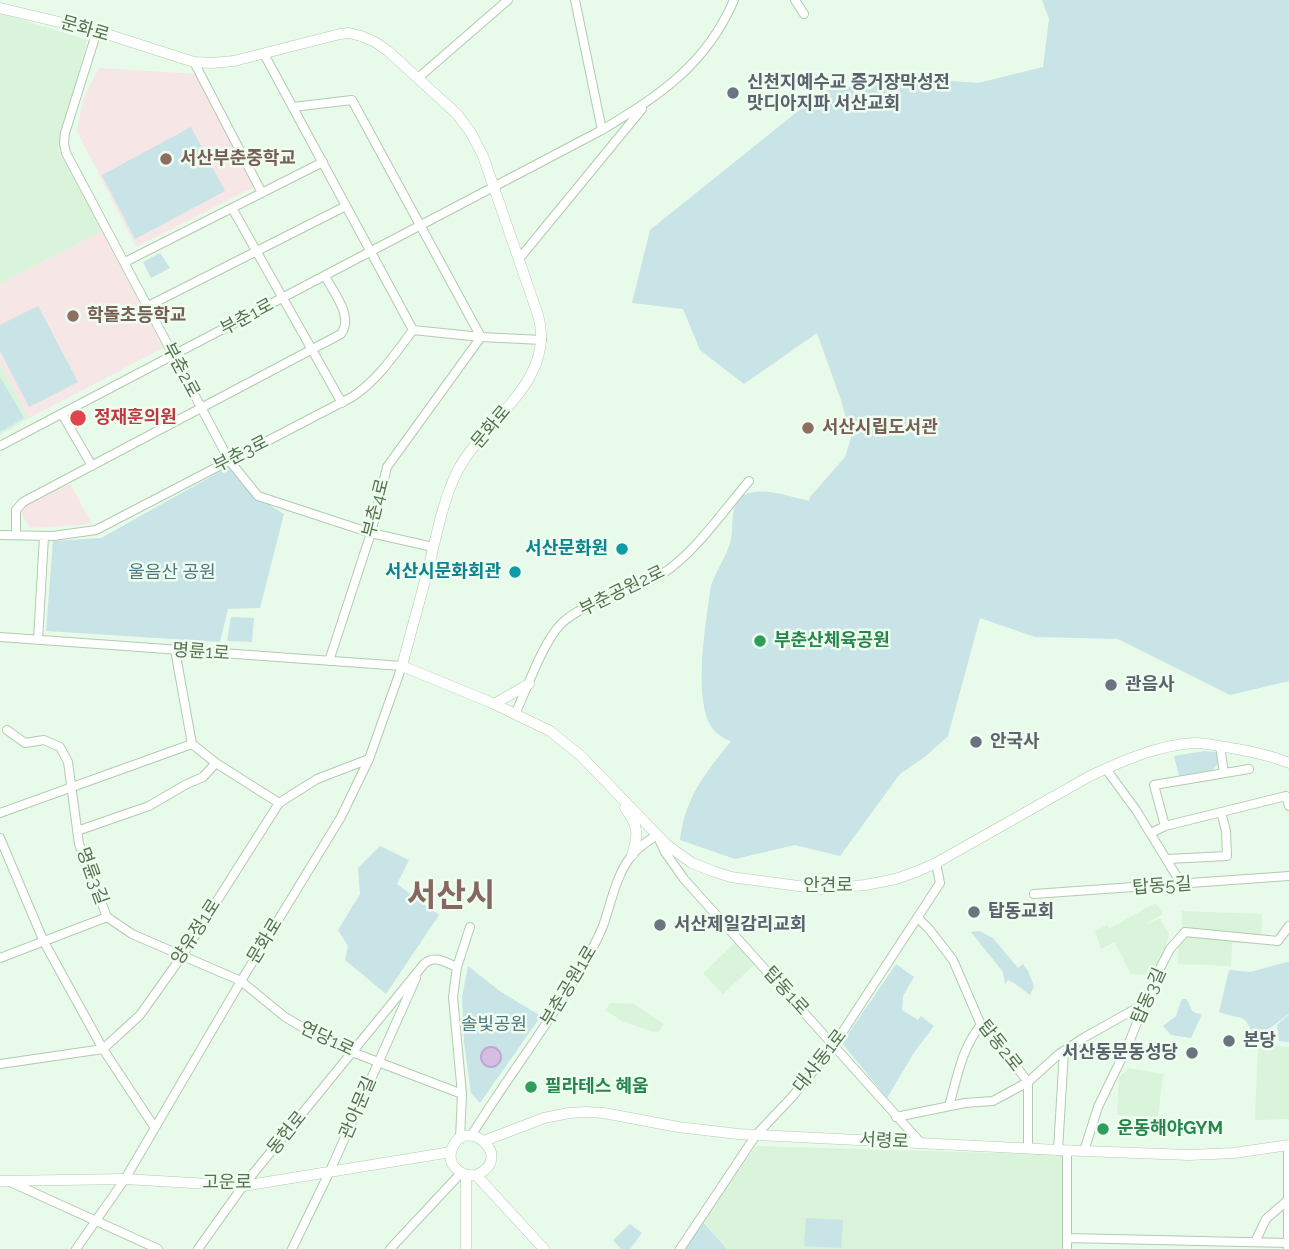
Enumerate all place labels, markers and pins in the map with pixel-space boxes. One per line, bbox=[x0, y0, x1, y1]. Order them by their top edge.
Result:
place label: 신천지예수교 증거장막성전 맛디아지파 서산교회 bbox=[747, 72, 950, 114]
marker: 신천지예수교 증거장막성전 맛디아지파 서산교회 bbox=[725, 85, 741, 101]
place label: 서산부춘중학교 bbox=[180, 148, 296, 170]
marker: 서산부춘중학교 bbox=[158, 151, 174, 167]
place label: 학돌초등학교 bbox=[87, 305, 186, 327]
marker: 학돌초등학교 bbox=[65, 308, 81, 324]
place label: 정재훈의원 bbox=[94, 407, 177, 429]
marker: 정재훈의원 bbox=[68, 408, 88, 428]
place label: 서산시립도서관 bbox=[822, 417, 938, 439]
marker: 서산시립도서관 bbox=[800, 420, 816, 436]
place label: 서산문화원 bbox=[525, 538, 608, 560]
marker: 서산문화원 bbox=[614, 541, 630, 557]
place label: 서산시문화회관 bbox=[385, 561, 501, 583]
marker: 서산시문화회관 bbox=[507, 564, 523, 580]
place label: 부춘산체육공원 bbox=[774, 630, 890, 652]
marker: 부춘산체육공원 bbox=[752, 633, 768, 649]
place label: 관음사 bbox=[1125, 674, 1175, 696]
marker: 관음사 bbox=[1103, 677, 1119, 693]
place label: 안국사 bbox=[990, 731, 1040, 753]
marker: 안국사 bbox=[968, 734, 984, 750]
place label: 탑동교회 bbox=[988, 901, 1054, 923]
marker: 탑동교회 bbox=[966, 904, 982, 920]
place label: 서산제일감리교회 bbox=[674, 914, 806, 936]
marker: 서산제일감리교회 bbox=[652, 917, 668, 933]
place label: 본당 bbox=[1243, 1030, 1276, 1052]
marker: 본당 bbox=[1221, 1033, 1237, 1049]
place label: 서산동문동성당 bbox=[1062, 1042, 1178, 1064]
marker: 서산동문동성당 bbox=[1184, 1045, 1200, 1061]
place label: 필라테스 혜움 bbox=[545, 1076, 649, 1098]
marker: 필라테스 혜움 bbox=[523, 1079, 539, 1095]
place label: 운동해야GYM bbox=[1117, 1118, 1223, 1140]
marker: 운동해야GYM bbox=[1095, 1121, 1111, 1137]

